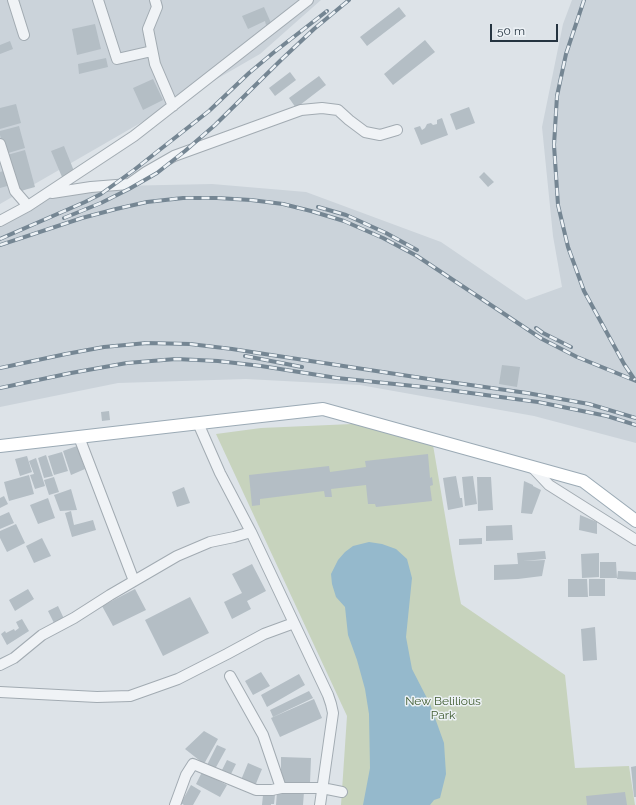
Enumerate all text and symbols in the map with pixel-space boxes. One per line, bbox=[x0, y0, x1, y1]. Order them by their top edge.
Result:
scale bar bbox=[492, 16, 560, 42]
text: 50 m bbox=[497, 24, 525, 38]
park label: New Belilious Park bbox=[405, 694, 481, 722]

